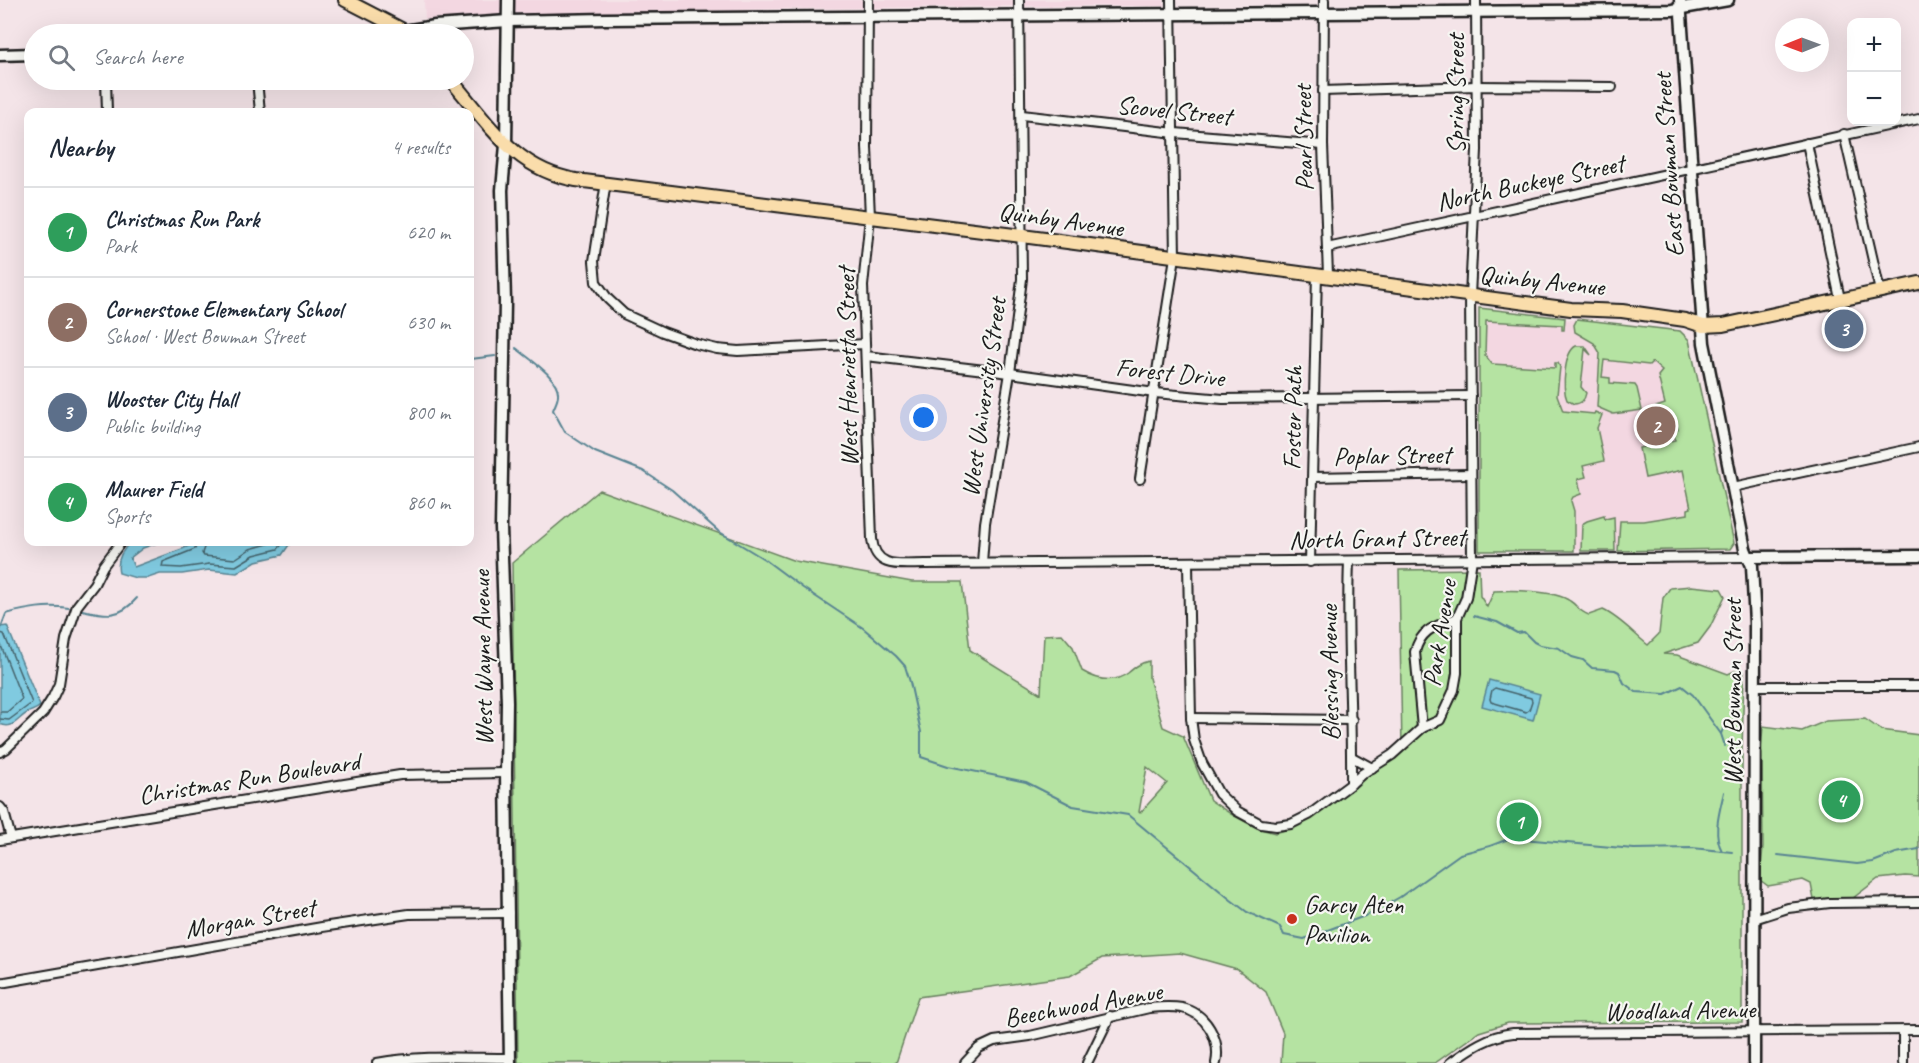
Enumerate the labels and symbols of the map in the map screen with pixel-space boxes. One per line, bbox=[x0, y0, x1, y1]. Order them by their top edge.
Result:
north arrow bbox=[1775, 18, 1829, 72]
street label: Spring Street bbox=[1439, 32, 1472, 154]
street label: East Bowman Street bbox=[1645, 69, 1691, 258]
street label: Pearl Street bbox=[1286, 82, 1321, 192]
street label: Scovel Street bbox=[1115, 88, 1236, 133]
street label: North Buckeye Street bbox=[1433, 146, 1630, 219]
street label: Quinby Avenue bbox=[997, 194, 1127, 245]
street label: Quinby Avenue bbox=[1478, 258, 1608, 304]
street label: West Henrietta Street bbox=[829, 264, 866, 467]
street label: West University Street bbox=[953, 293, 1014, 499]
pin: 3 bbox=[1824, 306, 1864, 352]
street label: Forest Drive bbox=[1114, 350, 1228, 395]
street label: Foster Path bbox=[1275, 364, 1310, 470]
your location bbox=[909, 403, 938, 432]
pin: 2 bbox=[1636, 404, 1676, 448]
street label: Poplar Street bbox=[1333, 438, 1454, 473]
street label: North Grant Street bbox=[1288, 520, 1469, 557]
street label: West Wayne Avenue bbox=[464, 568, 501, 746]
street label: Park Avenue bbox=[1415, 575, 1465, 689]
street label: West Bowman Street bbox=[1716, 596, 1749, 785]
street label: Blessing Avenue bbox=[1312, 603, 1347, 741]
street label: Christmas Run Boulevard bbox=[136, 744, 366, 812]
pin: 4 bbox=[1822, 778, 1860, 822]
pin: 1 bbox=[1500, 800, 1538, 844]
place label: Garcy Aten Pavilion bbox=[1304, 888, 1404, 951]
street label: Morgan Street bbox=[182, 890, 321, 946]
marker: Garcy Aten Pavilion bbox=[1285, 912, 1299, 926]
street label: Beechwood Avenue bbox=[1002, 974, 1167, 1035]
street label: Woodland Avenue bbox=[1605, 993, 1757, 1028]

